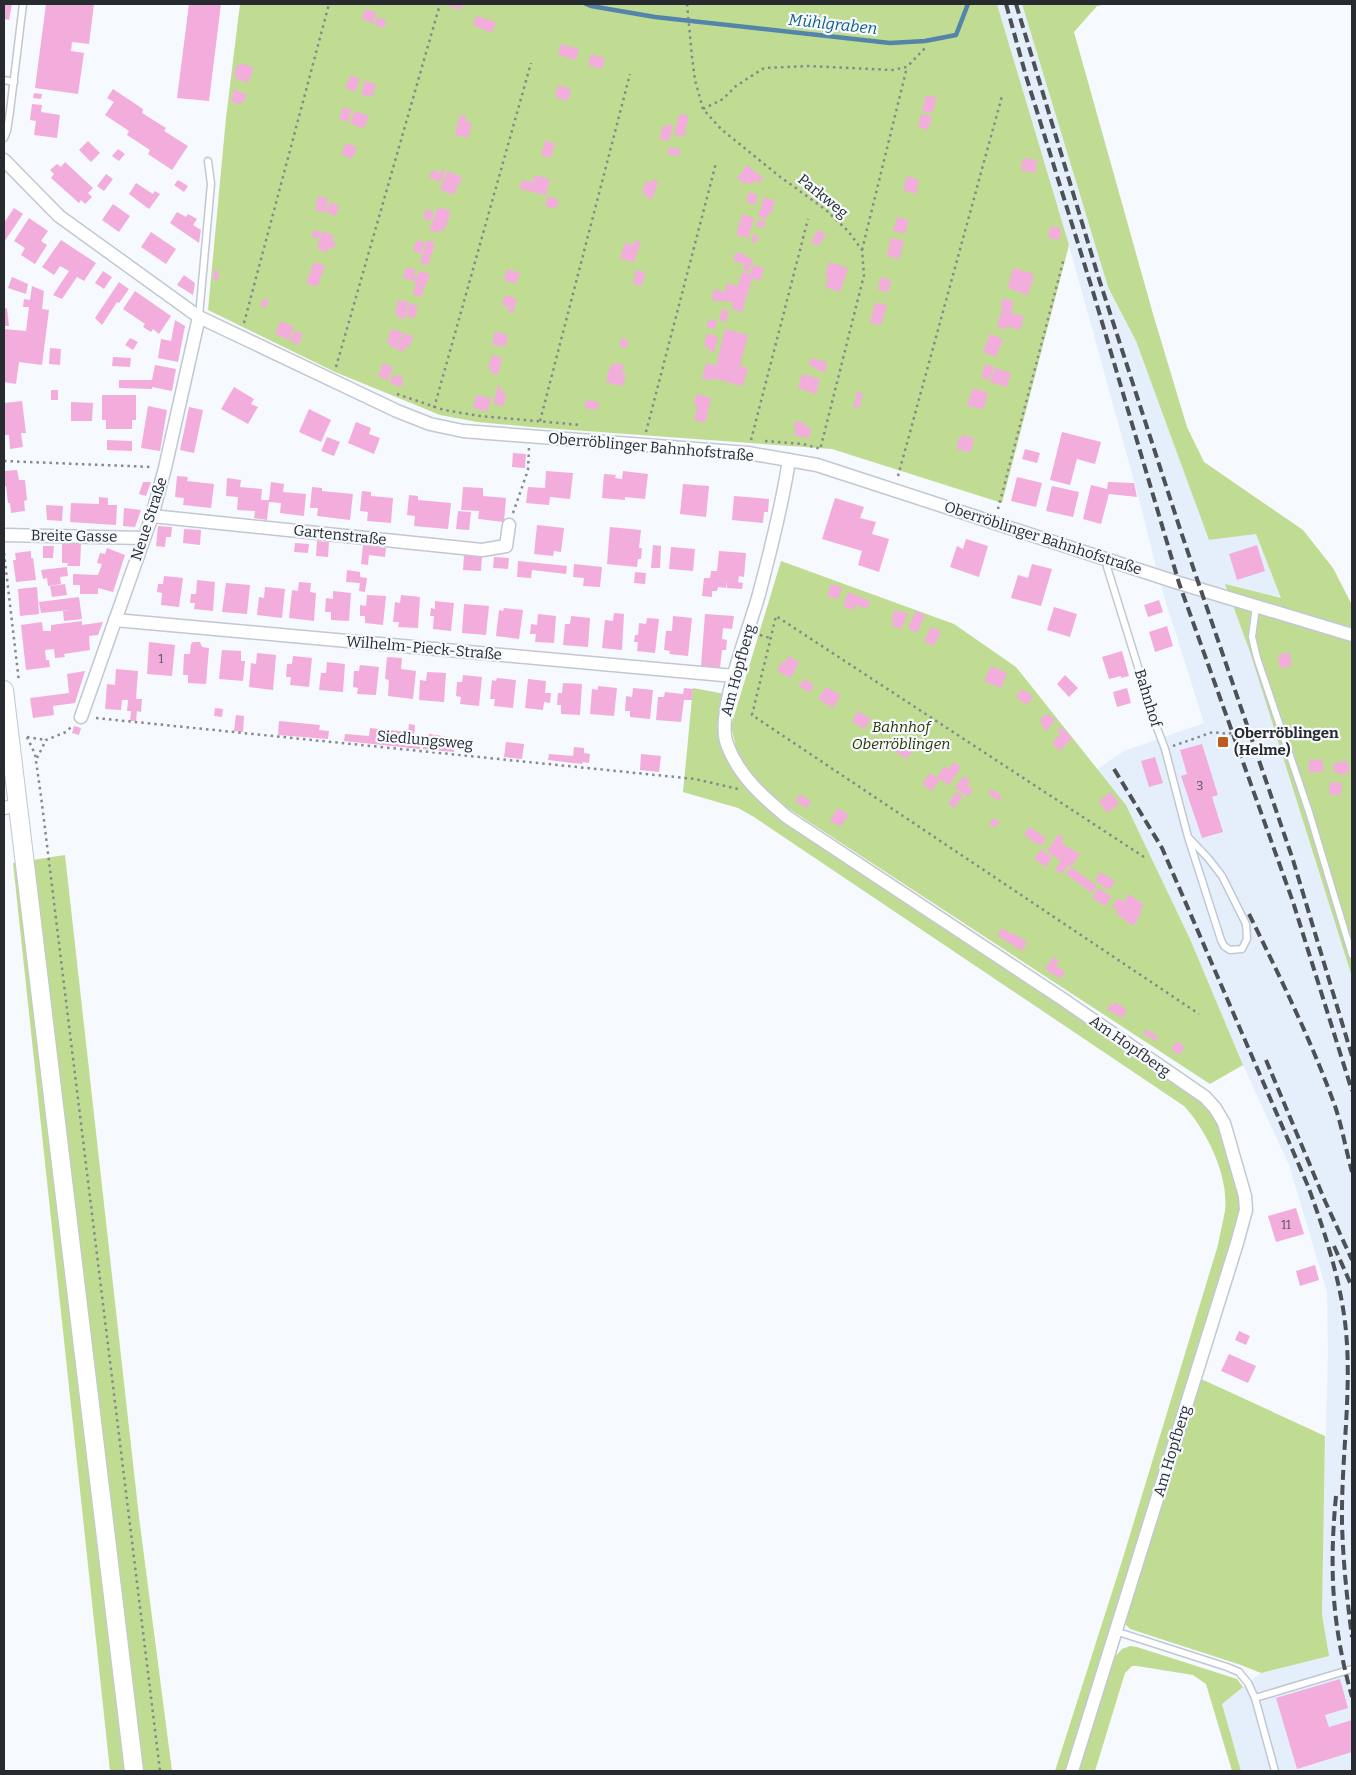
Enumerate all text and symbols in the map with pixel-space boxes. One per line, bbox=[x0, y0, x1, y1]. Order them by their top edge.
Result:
water label: Mühlgraben bbox=[788, 10, 878, 38]
street label: Parkweg bbox=[794, 170, 852, 222]
street label: Oberröblinger Bahnhofstraße bbox=[547, 429, 755, 465]
street label: Neue Straße bbox=[127, 475, 171, 563]
street label: Oberröblinger Bahnhofstraße bbox=[942, 498, 1144, 578]
street label: Gartenstraße bbox=[293, 521, 387, 549]
street label: Breite Gasse bbox=[31, 526, 117, 546]
street label: Am Hopfberg bbox=[717, 622, 759, 718]
street label: Wilhelm-Pieck-Straße bbox=[345, 632, 503, 664]
house number: 1 bbox=[159, 652, 164, 666]
street label: Bahnhof bbox=[1131, 667, 1166, 731]
park label: Bahnhof Oberröblingen bbox=[852, 718, 950, 753]
place label: Oberröblingen (Helme) bbox=[1234, 724, 1339, 759]
street label: Siedlungsweg bbox=[376, 727, 474, 753]
marker: Oberröblingen (Helme) bbox=[1216, 735, 1230, 749]
house number: 3 bbox=[1197, 779, 1204, 793]
street label: Am Hopfberg bbox=[1086, 1012, 1174, 1080]
house number: 11 bbox=[1281, 1218, 1291, 1232]
street label: Am Hopfberg bbox=[1150, 1403, 1194, 1499]

